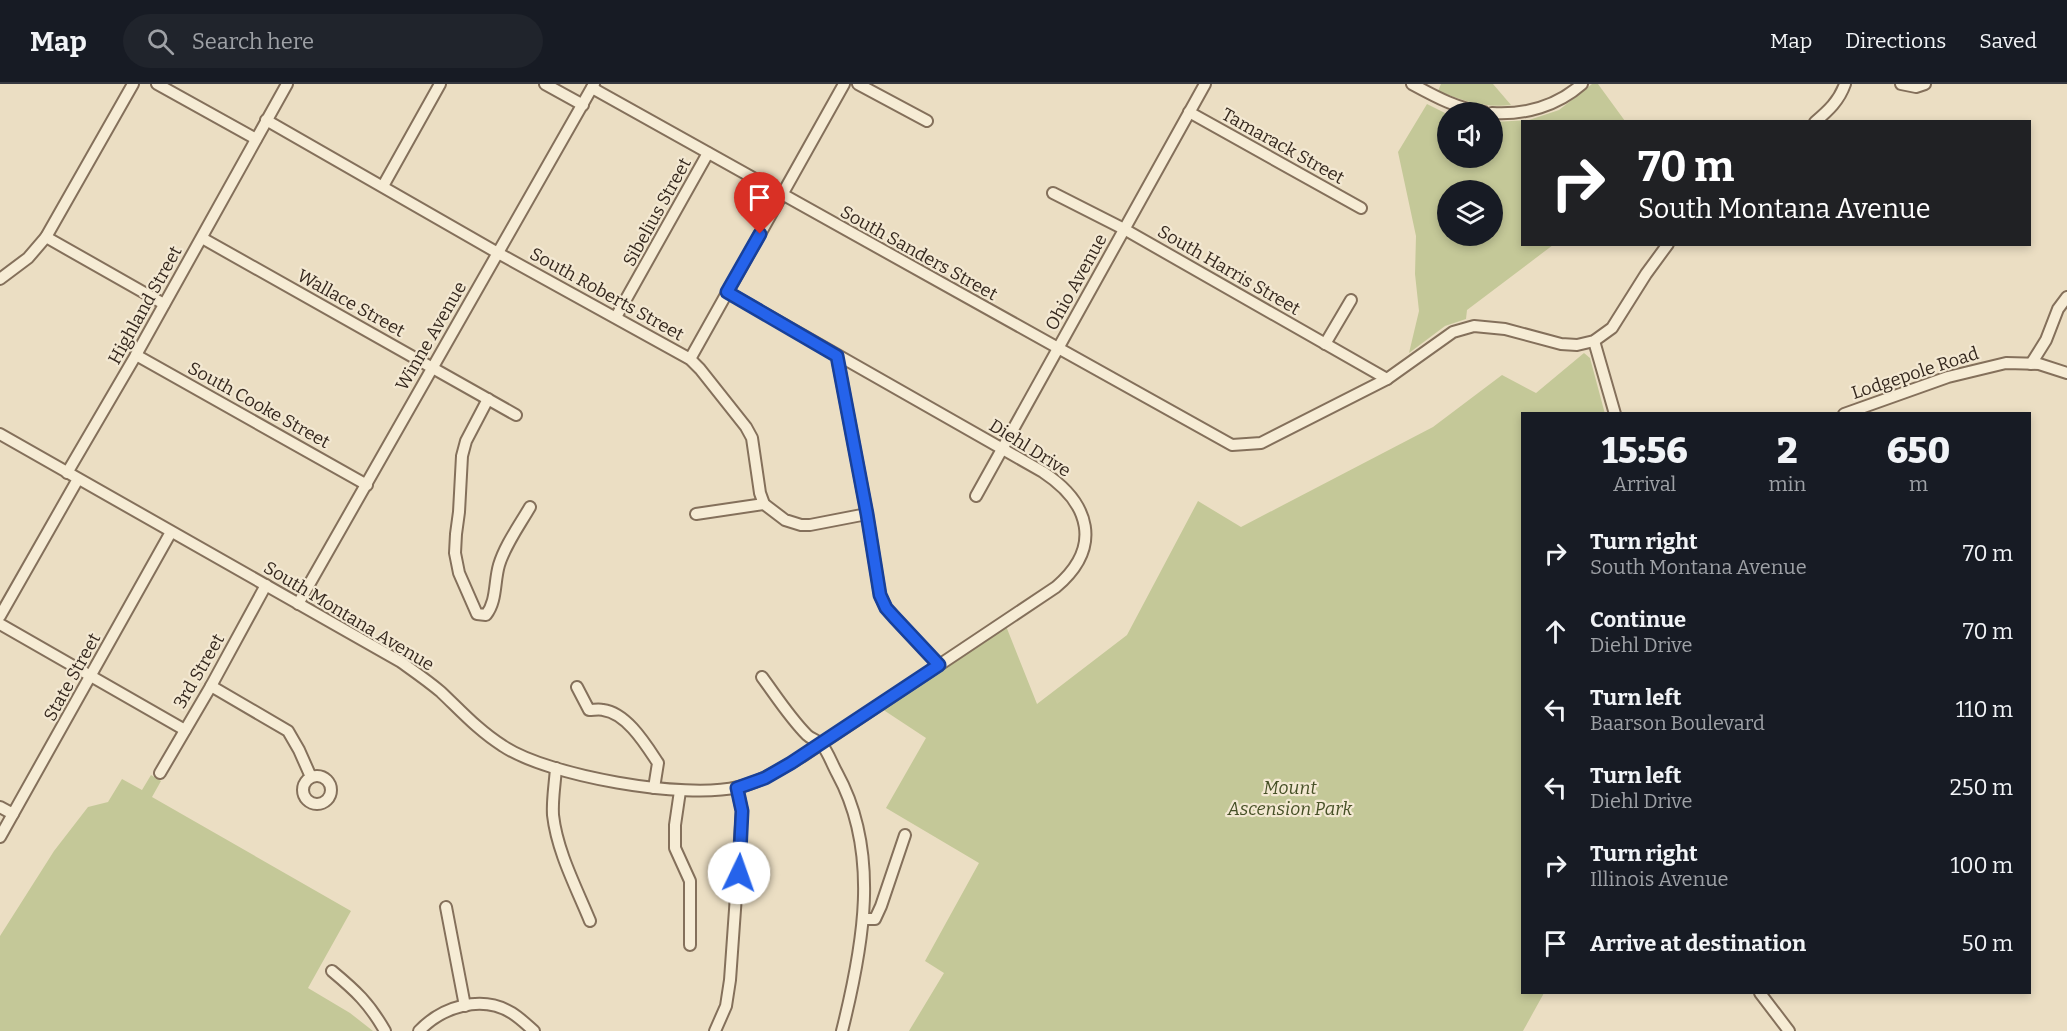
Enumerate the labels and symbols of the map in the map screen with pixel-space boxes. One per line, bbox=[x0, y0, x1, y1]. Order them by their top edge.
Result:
street label: Tamarack Street bbox=[1218, 103, 1349, 189]
street label: Sibelius Street bbox=[618, 154, 696, 270]
pin bbox=[734, 172, 785, 234]
street label: South Sanders Street bbox=[837, 201, 1002, 306]
street label: South Harris Street bbox=[1154, 220, 1305, 320]
street label: Ohio Avenue bbox=[1040, 230, 1112, 334]
street label: Highland Street bbox=[103, 242, 187, 368]
street label: South Roberts Street bbox=[526, 243, 688, 346]
street label: Wallace Street bbox=[293, 264, 409, 342]
street label: Winne Avenue bbox=[391, 277, 471, 395]
street label: Lodgepole Road bbox=[1849, 342, 1982, 404]
street label: South Cooke Street bbox=[184, 357, 334, 453]
street label: Diehl Drive bbox=[985, 414, 1075, 482]
street label: South Montana Avenue bbox=[260, 556, 438, 676]
street label: State Street bbox=[39, 629, 105, 725]
street label: 3rd Street bbox=[169, 629, 229, 712]
park label: Mount Ascension Park bbox=[1227, 777, 1352, 820]
position arrow bbox=[707, 841, 771, 905]

